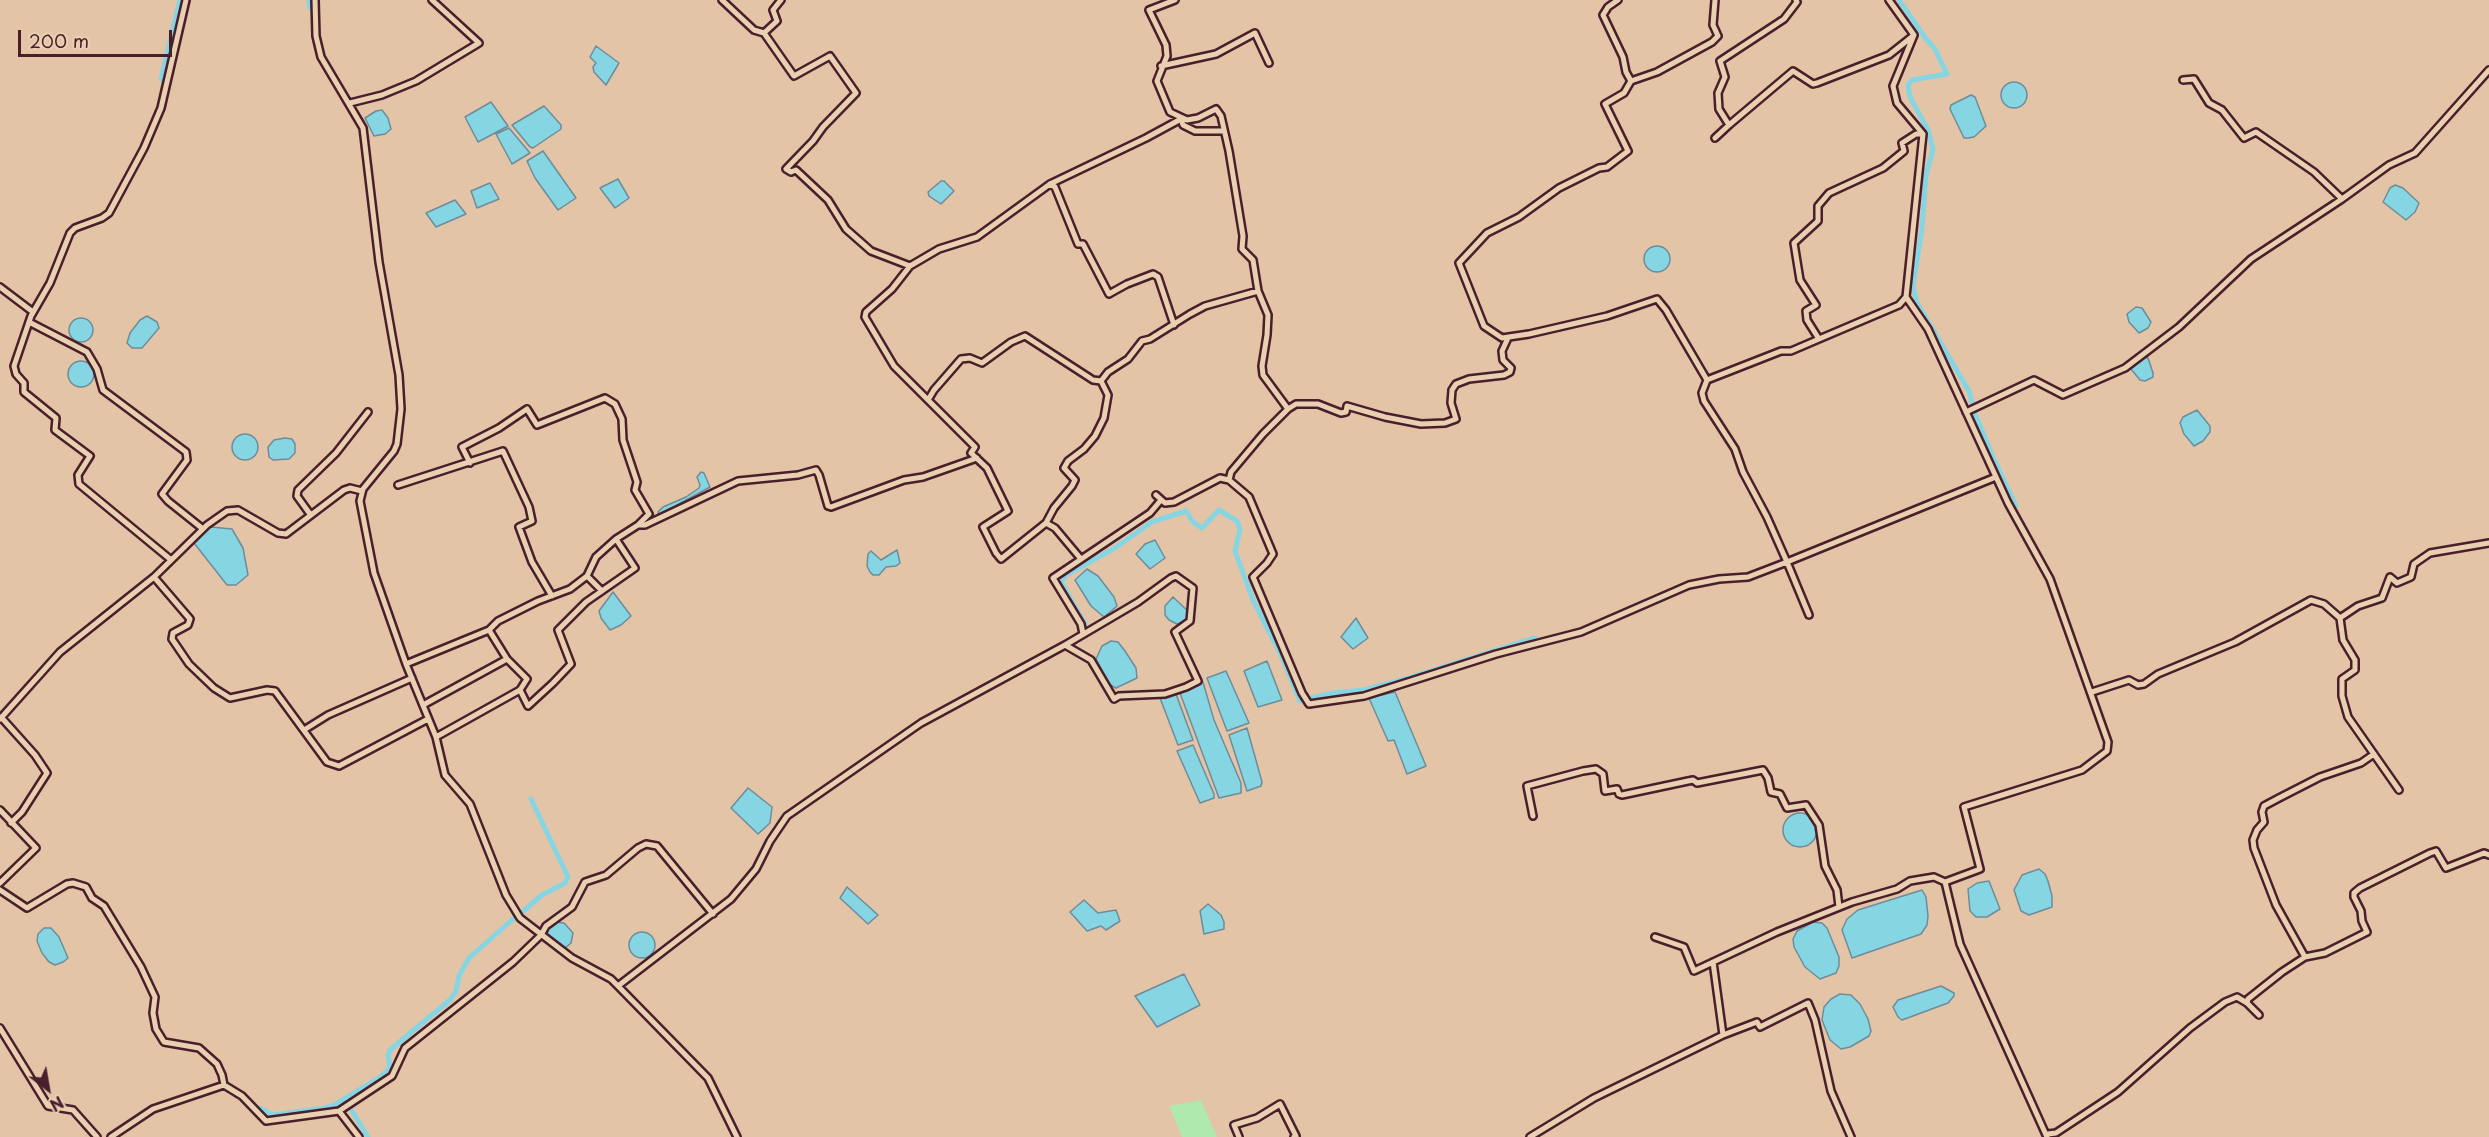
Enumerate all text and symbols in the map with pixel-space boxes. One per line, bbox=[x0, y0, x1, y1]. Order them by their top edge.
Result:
scale bar bbox=[21, 18, 176, 56]
text: 200 m bbox=[29, 27, 89, 54]
north arrow bbox=[18, 1059, 78, 1119]
text: N bbox=[46, 1091, 69, 1118]

